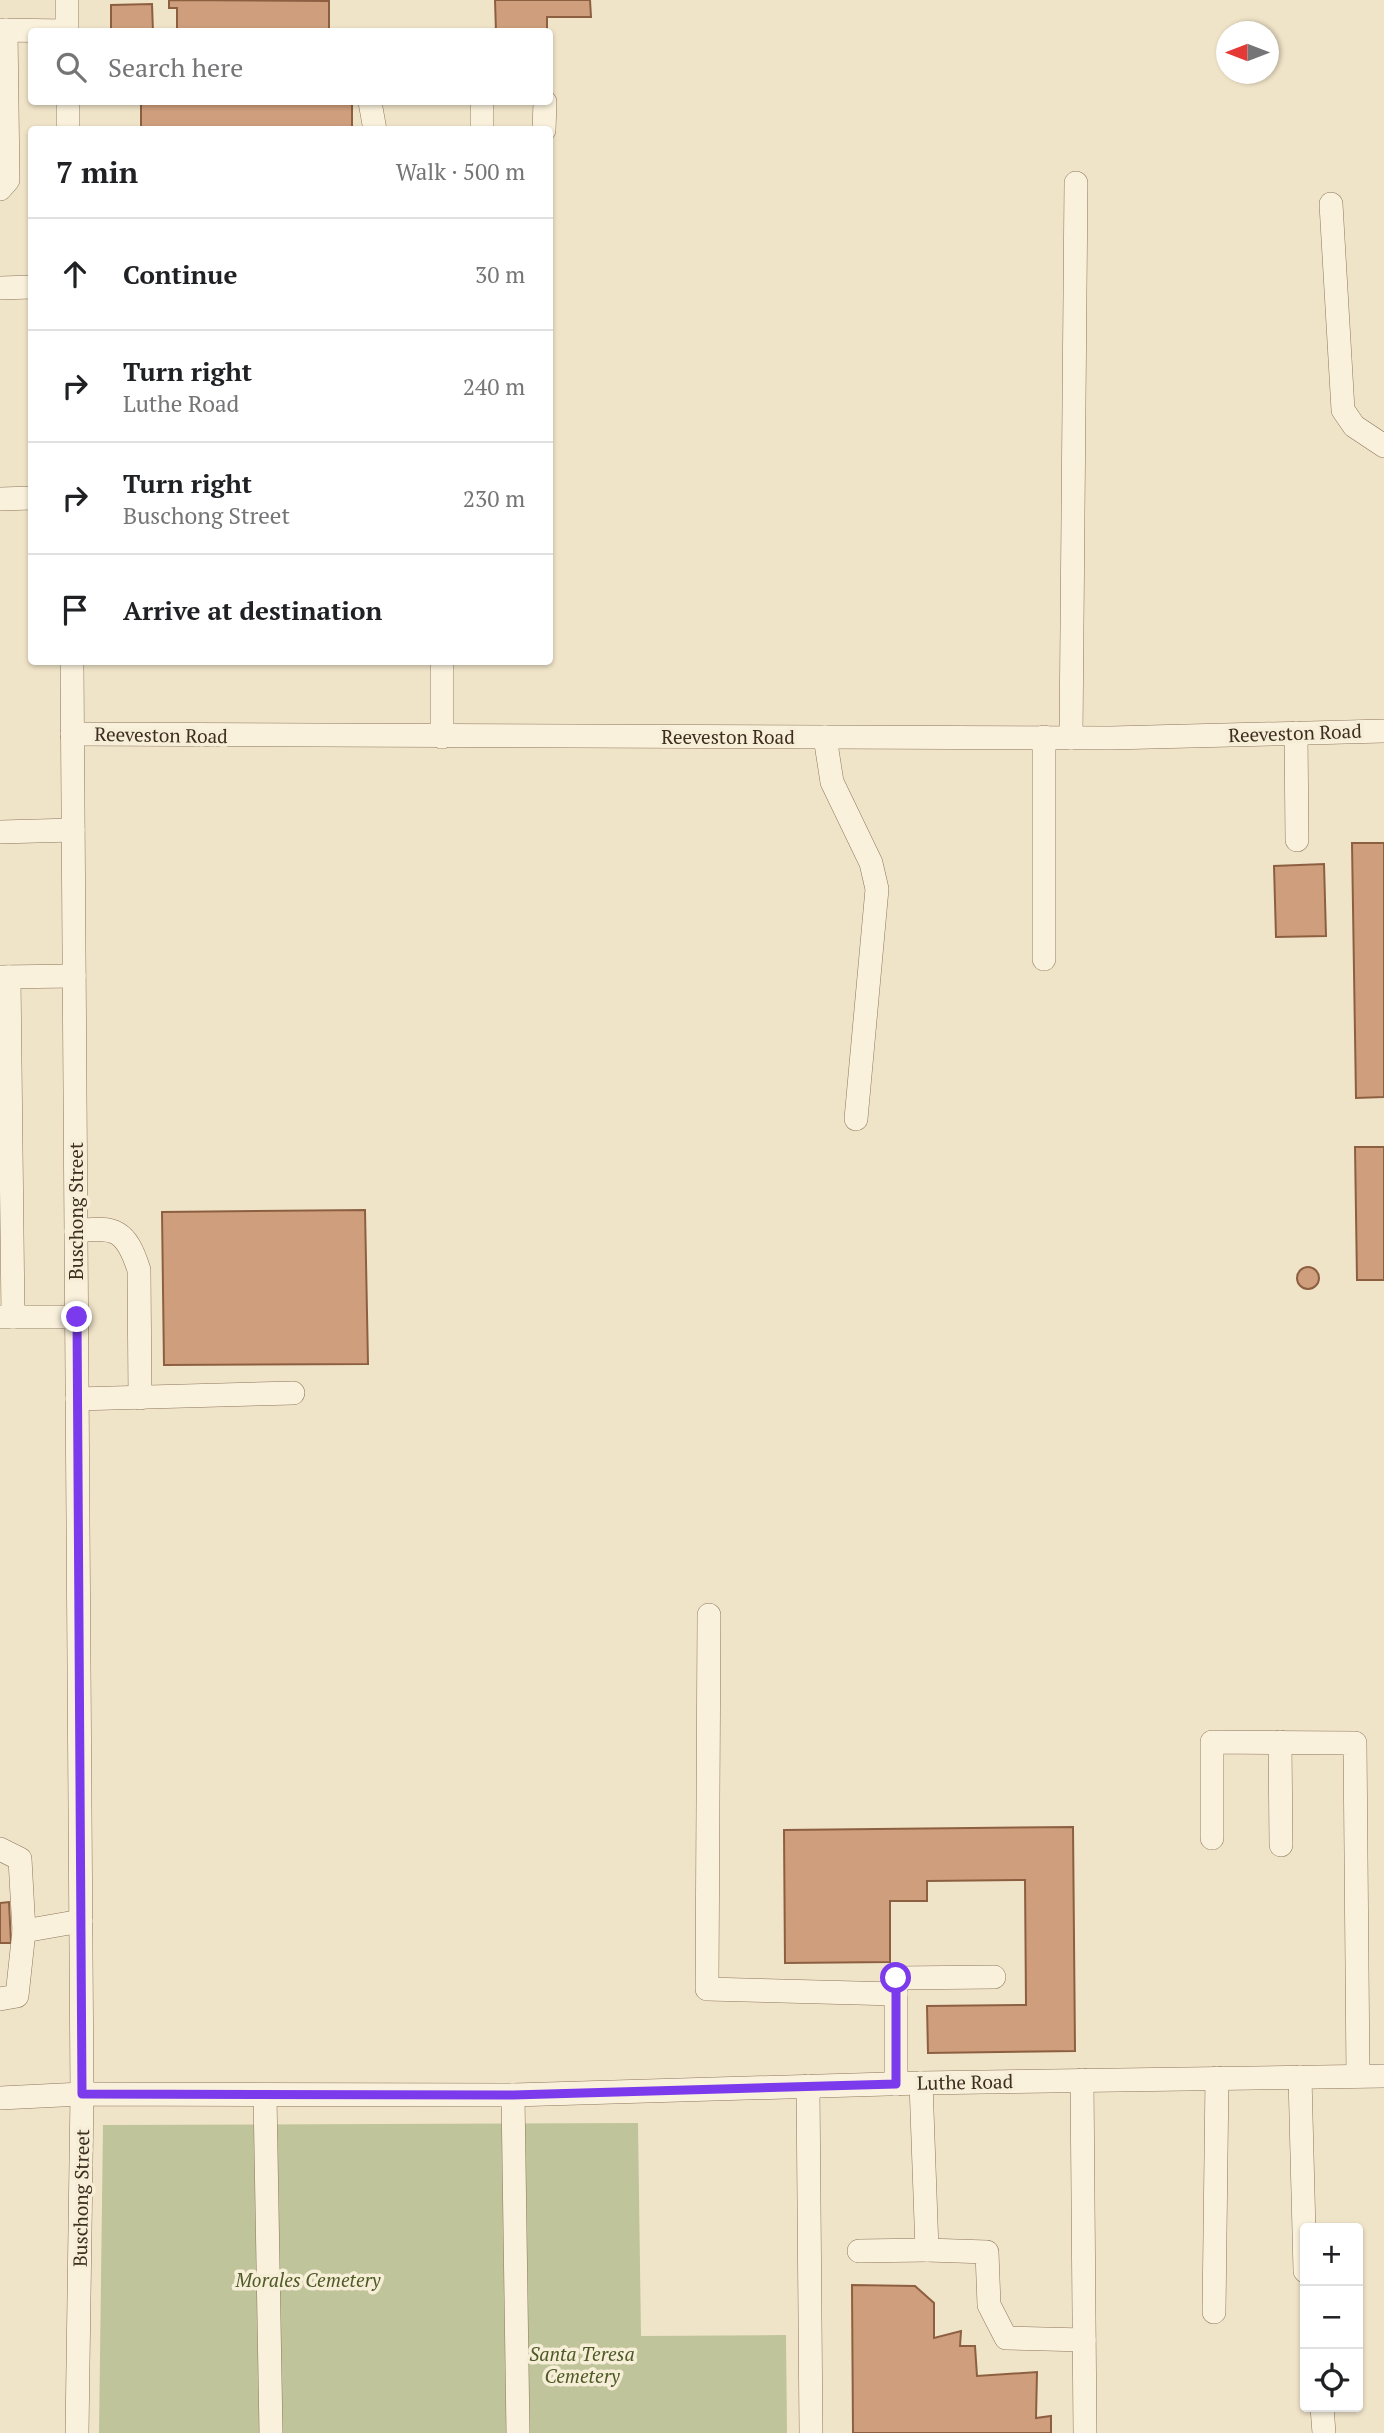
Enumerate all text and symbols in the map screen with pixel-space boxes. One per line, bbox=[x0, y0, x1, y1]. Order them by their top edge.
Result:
north arrow bbox=[1216, 21, 1279, 84]
search box bbox=[28, 28, 553, 105]
icon: search bbox=[52, 48, 90, 86]
text: Search here bbox=[108, 50, 243, 84]
text: 7 min bbox=[56, 152, 138, 192]
text: Walk · 500 m bbox=[396, 156, 525, 187]
icon: ahead bbox=[56, 255, 94, 293]
text: Continue bbox=[123, 257, 237, 291]
text: 30 m bbox=[475, 259, 525, 290]
text: Turn right bbox=[123, 354, 252, 388]
icon: right bbox=[56, 367, 94, 405]
text: 240 m bbox=[463, 371, 525, 402]
text: Luthe Road bbox=[123, 388, 239, 419]
text: Turn right bbox=[123, 466, 252, 500]
icon: right bbox=[56, 479, 94, 517]
text: 230 m bbox=[463, 483, 525, 514]
text: Buschong Street bbox=[123, 500, 290, 531]
icon: arrive bbox=[56, 591, 94, 629]
text: Arrive at destination bbox=[123, 593, 382, 627]
street label: Reeveston Road bbox=[1228, 718, 1363, 747]
street label: Reeveston Road bbox=[94, 721, 228, 748]
street label: Reeveston Road bbox=[661, 724, 795, 749]
street label: Buschong Street bbox=[63, 1142, 88, 1280]
route end bbox=[61, 1301, 92, 1332]
route start bbox=[880, 1962, 911, 1993]
street label: Luthe Road bbox=[917, 2068, 1014, 2095]
street label: Buschong Street bbox=[67, 2129, 94, 2267]
map controls bbox=[1300, 2223, 1363, 2412]
button: + bbox=[1300, 2223, 1363, 2286]
park label: Morales Cemetery bbox=[234, 2267, 382, 2292]
button: − bbox=[1300, 2286, 1363, 2349]
park label: Santa Teresa Cemetery bbox=[529, 2341, 635, 2388]
button: locate bbox=[1300, 2349, 1363, 2412]

